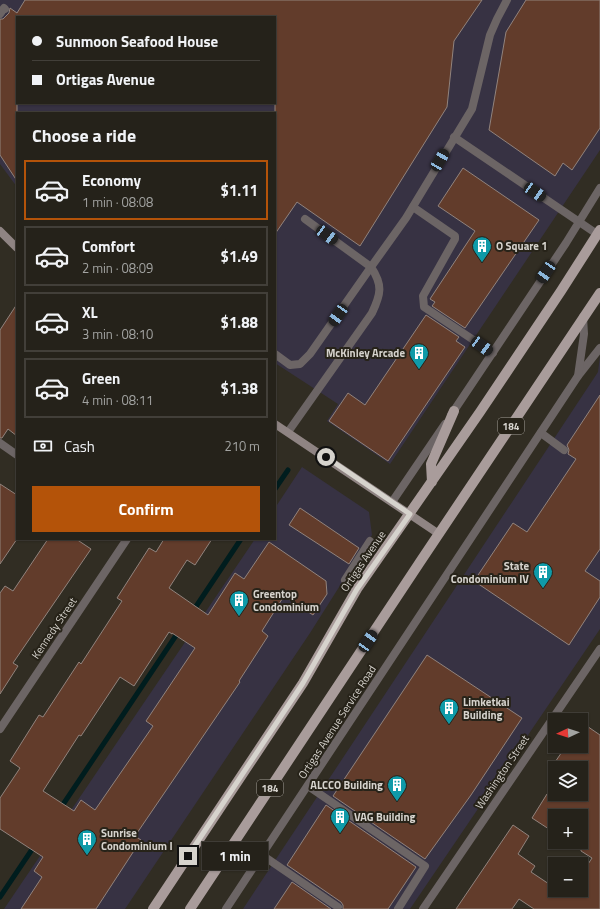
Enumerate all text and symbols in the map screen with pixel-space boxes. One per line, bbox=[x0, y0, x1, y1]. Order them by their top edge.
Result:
text: Sunmoon Seafood House bbox=[56, 30, 218, 53]
text: Ortigas Avenue bbox=[56, 68, 155, 91]
text: Choose a ride bbox=[32, 122, 136, 149]
car bbox=[429, 147, 451, 173]
text: Economy bbox=[82, 169, 141, 192]
icon: car bbox=[34, 172, 70, 208]
text: $1.11 bbox=[221, 179, 258, 202]
car bbox=[522, 180, 548, 204]
text: 1 min · 08:08 bbox=[82, 192, 153, 212]
car bbox=[314, 223, 340, 247]
text: Comfort bbox=[82, 235, 135, 258]
building icon: O Square 1 bbox=[471, 235, 493, 263]
icon: car bbox=[34, 238, 70, 274]
place label: O Square 1 bbox=[496, 238, 548, 254]
text: $1.49 bbox=[221, 245, 258, 268]
text: 2 min · 08:09 bbox=[82, 258, 153, 278]
car bbox=[534, 259, 558, 285]
text: XL bbox=[82, 301, 98, 324]
car bbox=[326, 302, 350, 328]
icon: car bbox=[34, 304, 70, 340]
text: $1.88 bbox=[221, 311, 258, 334]
text: 3 min · 08:10 bbox=[82, 324, 153, 344]
car bbox=[469, 334, 495, 358]
building icon: McKinley Arcade bbox=[408, 342, 430, 370]
place label: McKinley Arcade bbox=[326, 345, 405, 361]
text: Green bbox=[82, 367, 120, 390]
icon: car bbox=[34, 370, 70, 406]
text: $1.38 bbox=[221, 377, 258, 400]
text: 4 min · 08:11 bbox=[82, 390, 153, 410]
road number: 184 bbox=[498, 418, 524, 434]
icon: cash bbox=[32, 435, 54, 457]
text: Cash bbox=[64, 435, 95, 458]
text: 210 m bbox=[224, 436, 260, 456]
route start bbox=[317, 448, 335, 466]
button: Confirm bbox=[32, 486, 260, 532]
street label: Ortigas Avenue bbox=[337, 527, 390, 595]
place label: State Condominium IV bbox=[451, 558, 529, 587]
building icon: State Condominium IV bbox=[532, 561, 554, 589]
place label: Greentop Condominium bbox=[253, 586, 319, 615]
building icon: Greentop Condominium bbox=[228, 589, 250, 617]
street label: Kennedy Street bbox=[28, 594, 81, 662]
car bbox=[356, 628, 380, 654]
street label: Ortigas Avenue Service Road bbox=[294, 662, 380, 782]
place label: Limketkai Building bbox=[463, 694, 510, 723]
building icon: Limketkai Building bbox=[438, 697, 460, 725]
north arrow bbox=[548, 713, 588, 753]
map controls bbox=[548, 713, 588, 897]
street label: Washington Street bbox=[471, 732, 533, 812]
button: layers bbox=[548, 761, 588, 801]
building icon: ALCCO Building bbox=[386, 774, 408, 802]
place label: ALCCO Building bbox=[310, 777, 383, 793]
road number: 184 bbox=[257, 780, 283, 796]
building icon: VAG Building bbox=[329, 806, 351, 834]
place label: VAG Building bbox=[354, 809, 416, 825]
button: + bbox=[548, 809, 588, 849]
place label: Sunrise Condominium I bbox=[101, 825, 173, 854]
building icon: Sunrise Condominium I bbox=[76, 828, 98, 856]
callout: 1 min bbox=[202, 842, 268, 870]
text: 1 min bbox=[219, 846, 251, 866]
route end bbox=[179, 847, 197, 865]
button: − bbox=[548, 857, 588, 897]

